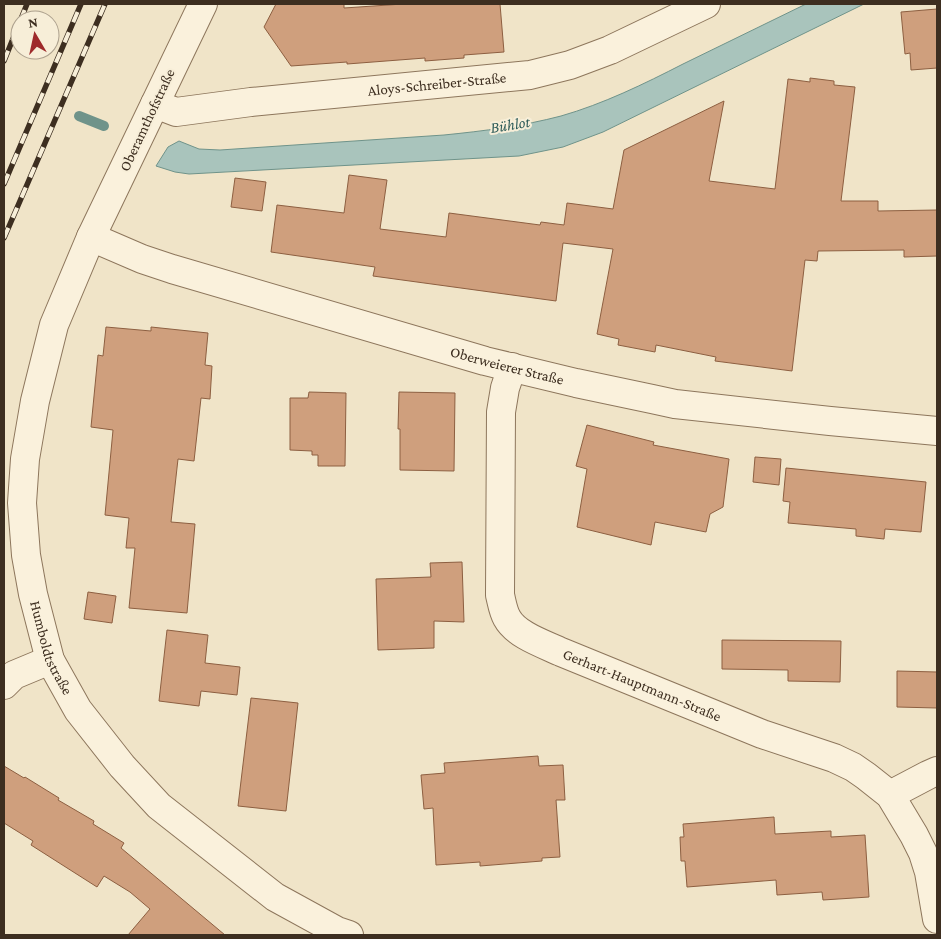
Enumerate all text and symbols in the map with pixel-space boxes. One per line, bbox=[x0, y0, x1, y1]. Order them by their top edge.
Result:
north arrow bbox=[10, 10, 60, 60]
text: N bbox=[27, 13, 39, 31]
street label: Oberamthofstraße bbox=[116, 66, 178, 174]
street label: Aloys-Schreiber-Straße bbox=[367, 69, 507, 99]
water label: Bühlot bbox=[489, 113, 531, 136]
street label: Oberweierer Straße bbox=[449, 343, 566, 388]
street label: Humboldtstraße bbox=[27, 599, 76, 698]
street label: Gerhart-Hauptmann-Straße bbox=[561, 646, 724, 725]

